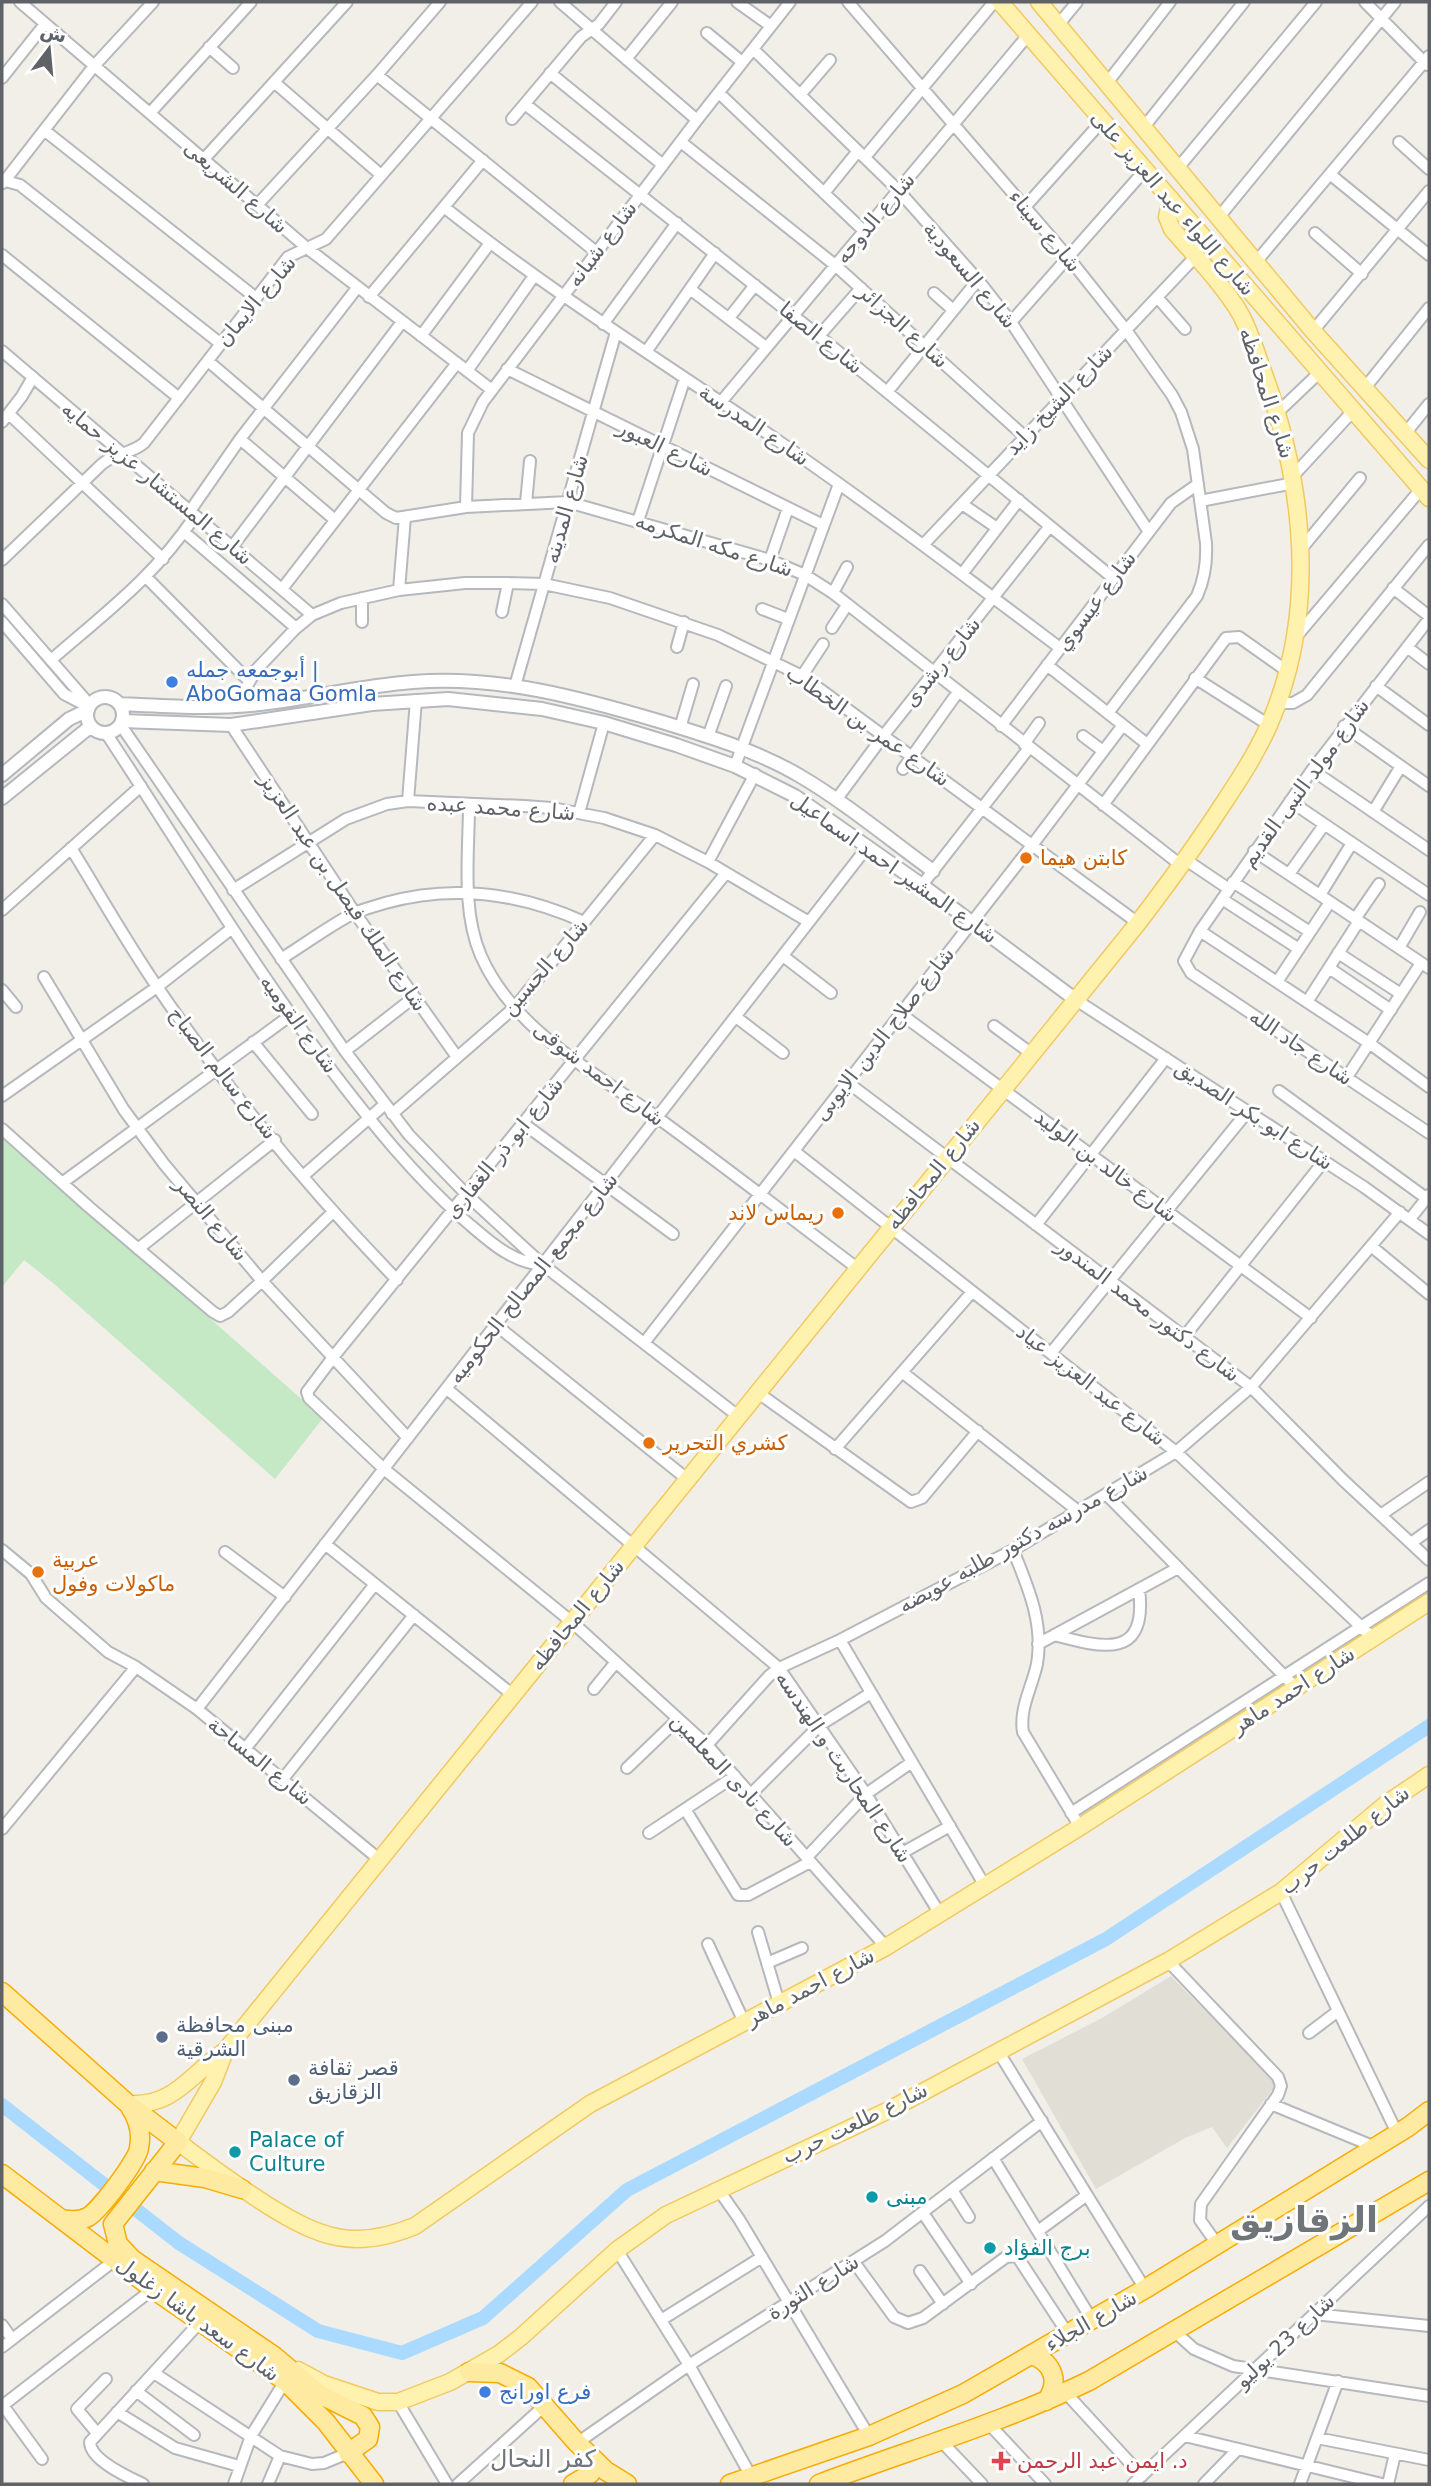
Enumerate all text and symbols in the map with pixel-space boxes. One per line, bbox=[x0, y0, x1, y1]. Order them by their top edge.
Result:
north arrow bbox=[14, 14, 84, 84]
text: ش bbox=[38, 18, 69, 48]
street label: شارع اللواء عبد العزيز على bbox=[1086, 106, 1260, 300]
street label: شارع الشريعى bbox=[179, 136, 293, 238]
street label: شارع الدوحه bbox=[830, 168, 920, 268]
street label: شارع سيناء bbox=[1004, 185, 1086, 277]
street label: شارع شبانه bbox=[562, 197, 642, 291]
street label: شارع السعودية bbox=[918, 217, 1022, 333]
street label: شارع الايمان bbox=[211, 251, 301, 351]
street label: شارع الجزائر bbox=[852, 278, 953, 373]
street label: شارع الصفا bbox=[774, 297, 868, 379]
street label: شارع المحافظه bbox=[1235, 325, 1299, 461]
street label: شارع الشيخ زايد bbox=[1000, 340, 1118, 460]
street label: شارع المدرسة bbox=[694, 379, 814, 471]
street label: شارع المستشار عزيز حمايه bbox=[57, 396, 257, 570]
street label: شارع العبور bbox=[613, 414, 717, 481]
street label: شارع المدينه bbox=[539, 452, 593, 566]
street label: شارع مكه المكرمه bbox=[632, 508, 796, 582]
street label: شارع عيسوي bbox=[1051, 547, 1141, 655]
street label: شارع رشدى bbox=[899, 612, 985, 712]
place label: أبوجمعه جمله | AboGomaa Gomla bbox=[186, 656, 377, 706]
street label: شارع عمر بن الخطاب bbox=[782, 661, 954, 791]
marker: أبوجمعه جمله | AboGomaa Gomla bbox=[164, 674, 180, 690]
street label: شارع مولد النبى القديم bbox=[1236, 694, 1375, 872]
street label: شارع الملك فيصل بن عبد العزيز bbox=[253, 767, 432, 1016]
street label: شارع المشير احمد اسماعيل bbox=[786, 787, 1002, 949]
street label: شارع محمد عبده bbox=[426, 791, 576, 825]
place label: كابتن هيما bbox=[1040, 846, 1127, 870]
marker: كابتن هيما bbox=[1018, 850, 1034, 866]
street label: شارع الحسين bbox=[497, 914, 593, 1020]
street label: شارع صلاح الدين الايوبى bbox=[809, 942, 959, 1126]
street label: شارع القوميه bbox=[255, 970, 343, 1078]
street label: شارع سالم الصباح bbox=[163, 1002, 282, 1144]
street label: شارع جاد الله bbox=[1245, 1004, 1357, 1090]
street label: شارع احمد شوقى bbox=[529, 1017, 669, 1131]
street label: شارع ابو بكر الصديق bbox=[1171, 1055, 1337, 1175]
street label: شارع ابو ذر الغفارى bbox=[440, 1073, 568, 1223]
street label: شارع خالد بن الوليد bbox=[1030, 1105, 1182, 1227]
street label: شارع المحافظه bbox=[881, 1114, 985, 1234]
street label: شارع مجمع المصالح الحكوميه bbox=[443, 1168, 623, 1388]
street label: شارع النصر bbox=[168, 1172, 253, 1266]
place label: ريماس لاند bbox=[728, 1201, 824, 1225]
marker: ريماس لاند bbox=[830, 1205, 846, 1221]
street label: شارع دكتور محمد المندور bbox=[1051, 1233, 1244, 1387]
street label: شارع عبد العزيز عياد bbox=[1012, 1319, 1170, 1451]
place label: كشري التحرير bbox=[662, 1431, 788, 1455]
marker: كشري التحرير bbox=[641, 1435, 657, 1451]
street label: شارع مدرسه دكتور طلبه عويضه bbox=[894, 1460, 1152, 1618]
place label: عربية ماكولات وفول bbox=[52, 1548, 175, 1596]
street label: شارع المحافظه bbox=[525, 1555, 629, 1675]
marker: عربية ماكولات وفول bbox=[30, 1564, 46, 1580]
street label: شارع احمد ماهر bbox=[1226, 1641, 1359, 1739]
street label: شارع المحاريث و الهندسه bbox=[771, 1667, 917, 1867]
street label: شارع نادى المعلمين bbox=[666, 1708, 802, 1852]
street label: شارع المساحة bbox=[203, 1712, 317, 1810]
street label: شارع طلعت حرب bbox=[1276, 1781, 1414, 1899]
street label: شارع احمد ماهر bbox=[741, 1943, 878, 2031]
place label: مبنى محافظة الشرقية bbox=[176, 2013, 294, 2061]
marker: مبنى محافظة الشرقية bbox=[154, 2029, 170, 2045]
place label: قصر ثقافة الزقازيق bbox=[308, 2056, 399, 2104]
marker: قصر ثقافة الزقازيق bbox=[286, 2072, 302, 2088]
street label: شارع طلعت حرب bbox=[778, 2077, 932, 2169]
place label: Palace of Culture bbox=[249, 2128, 344, 2176]
marker: Palace of Culture bbox=[227, 2144, 243, 2160]
place label: مبنى bbox=[886, 2185, 927, 2209]
marker: مبنى bbox=[864, 2189, 880, 2205]
district label: الزقازيق bbox=[1230, 2200, 1378, 2241]
place label: برج الفؤاد bbox=[1004, 2236, 1091, 2261]
marker: برج الفؤاد bbox=[982, 2240, 998, 2256]
street label: شارع الثورة bbox=[763, 2249, 863, 2325]
street label: شارع سعد باشا زغلول bbox=[112, 2252, 284, 2386]
street label: شارع الجلاء bbox=[1041, 2285, 1141, 2357]
street label: شارع 23 يوليو bbox=[1230, 2289, 1340, 2394]
place label: فرع اورانج bbox=[499, 2380, 591, 2404]
marker: فرع اورانج bbox=[477, 2384, 493, 2400]
district label: كفر النحال bbox=[490, 2445, 597, 2473]
place label: د. ايمن عبد الرحمن bbox=[1017, 2449, 1188, 2473]
marker: د. ايمن عبد الرحمن bbox=[991, 2451, 1011, 2471]

